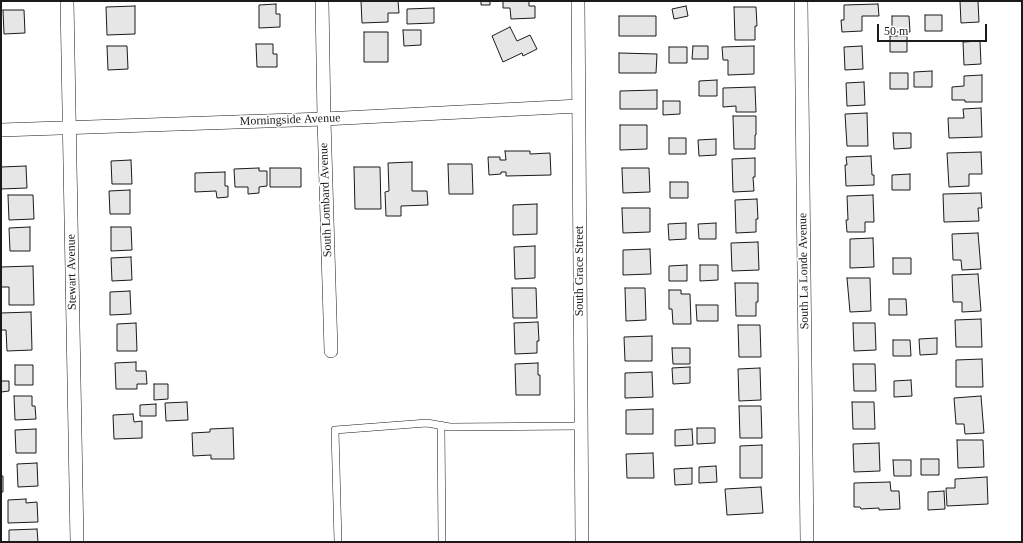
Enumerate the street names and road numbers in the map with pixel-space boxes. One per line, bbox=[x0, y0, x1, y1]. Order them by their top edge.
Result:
street label: Morningside Avenue bbox=[239, 111, 341, 129]
street label: South Lombard Avenue bbox=[317, 143, 335, 257]
street label: South La Londe Avenue bbox=[796, 213, 812, 329]
street label: South Grace Street bbox=[573, 226, 587, 316]
street label: Stewart Avenue bbox=[64, 234, 80, 310]

